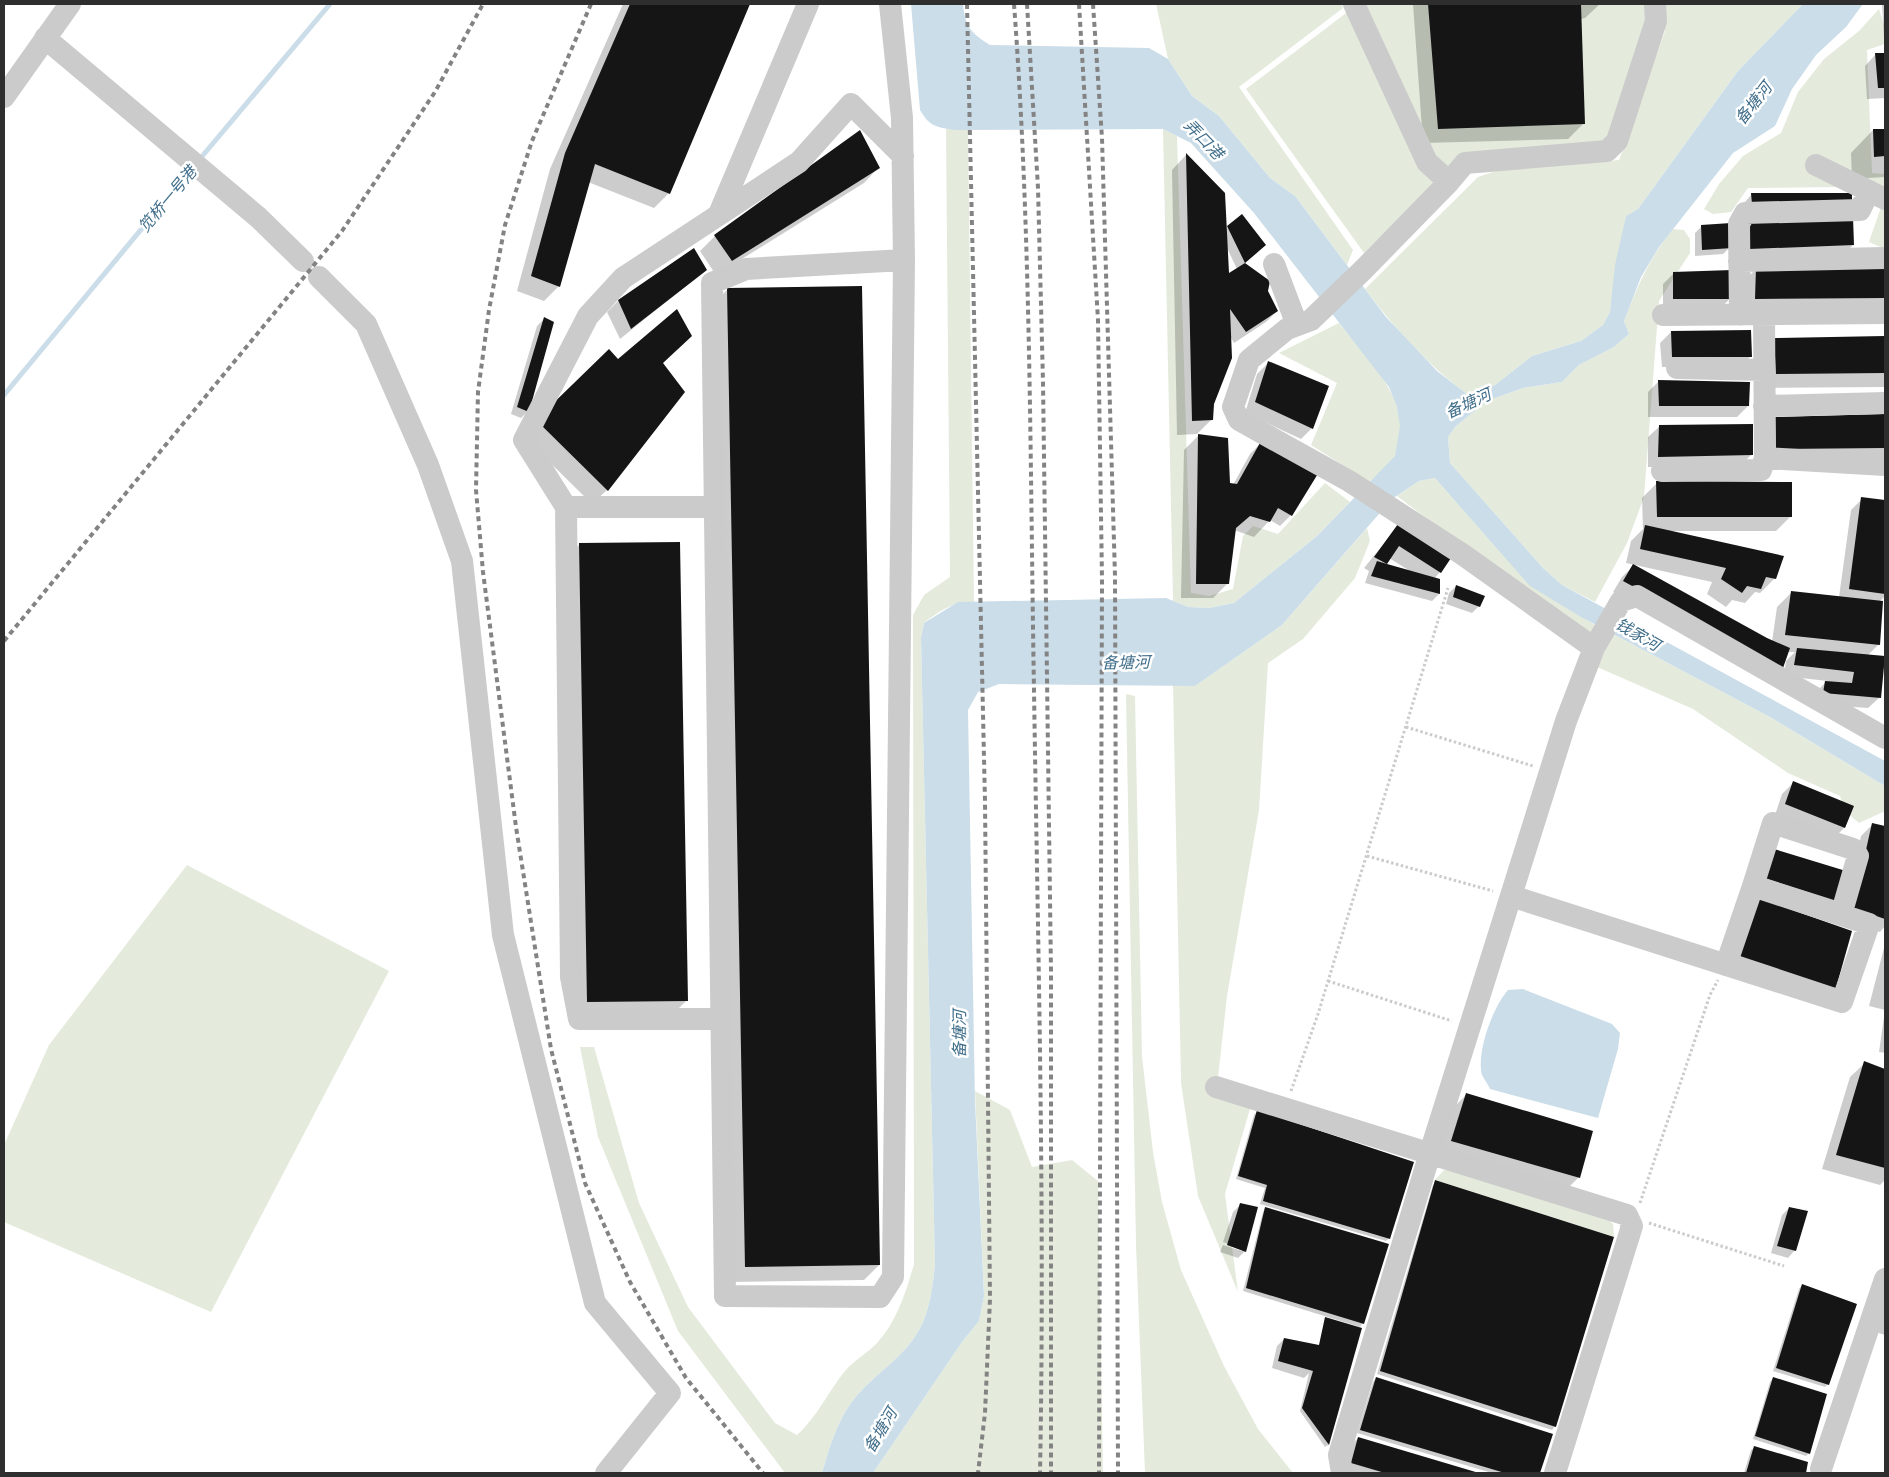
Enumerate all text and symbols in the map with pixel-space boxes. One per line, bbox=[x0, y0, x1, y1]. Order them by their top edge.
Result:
water label: 备塘河 bbox=[1730, 76, 1777, 128]
water label: 弄口港 bbox=[1180, 115, 1229, 165]
water label: 笕桥一号港 bbox=[134, 160, 202, 236]
water label: 备塘河 bbox=[1442, 383, 1497, 422]
water label: 钱家河 bbox=[1612, 613, 1666, 656]
water label: 备塘河 bbox=[1102, 652, 1153, 672]
water label: 备塘河 bbox=[949, 1007, 969, 1058]
water label: 备塘河 bbox=[859, 1402, 902, 1456]

